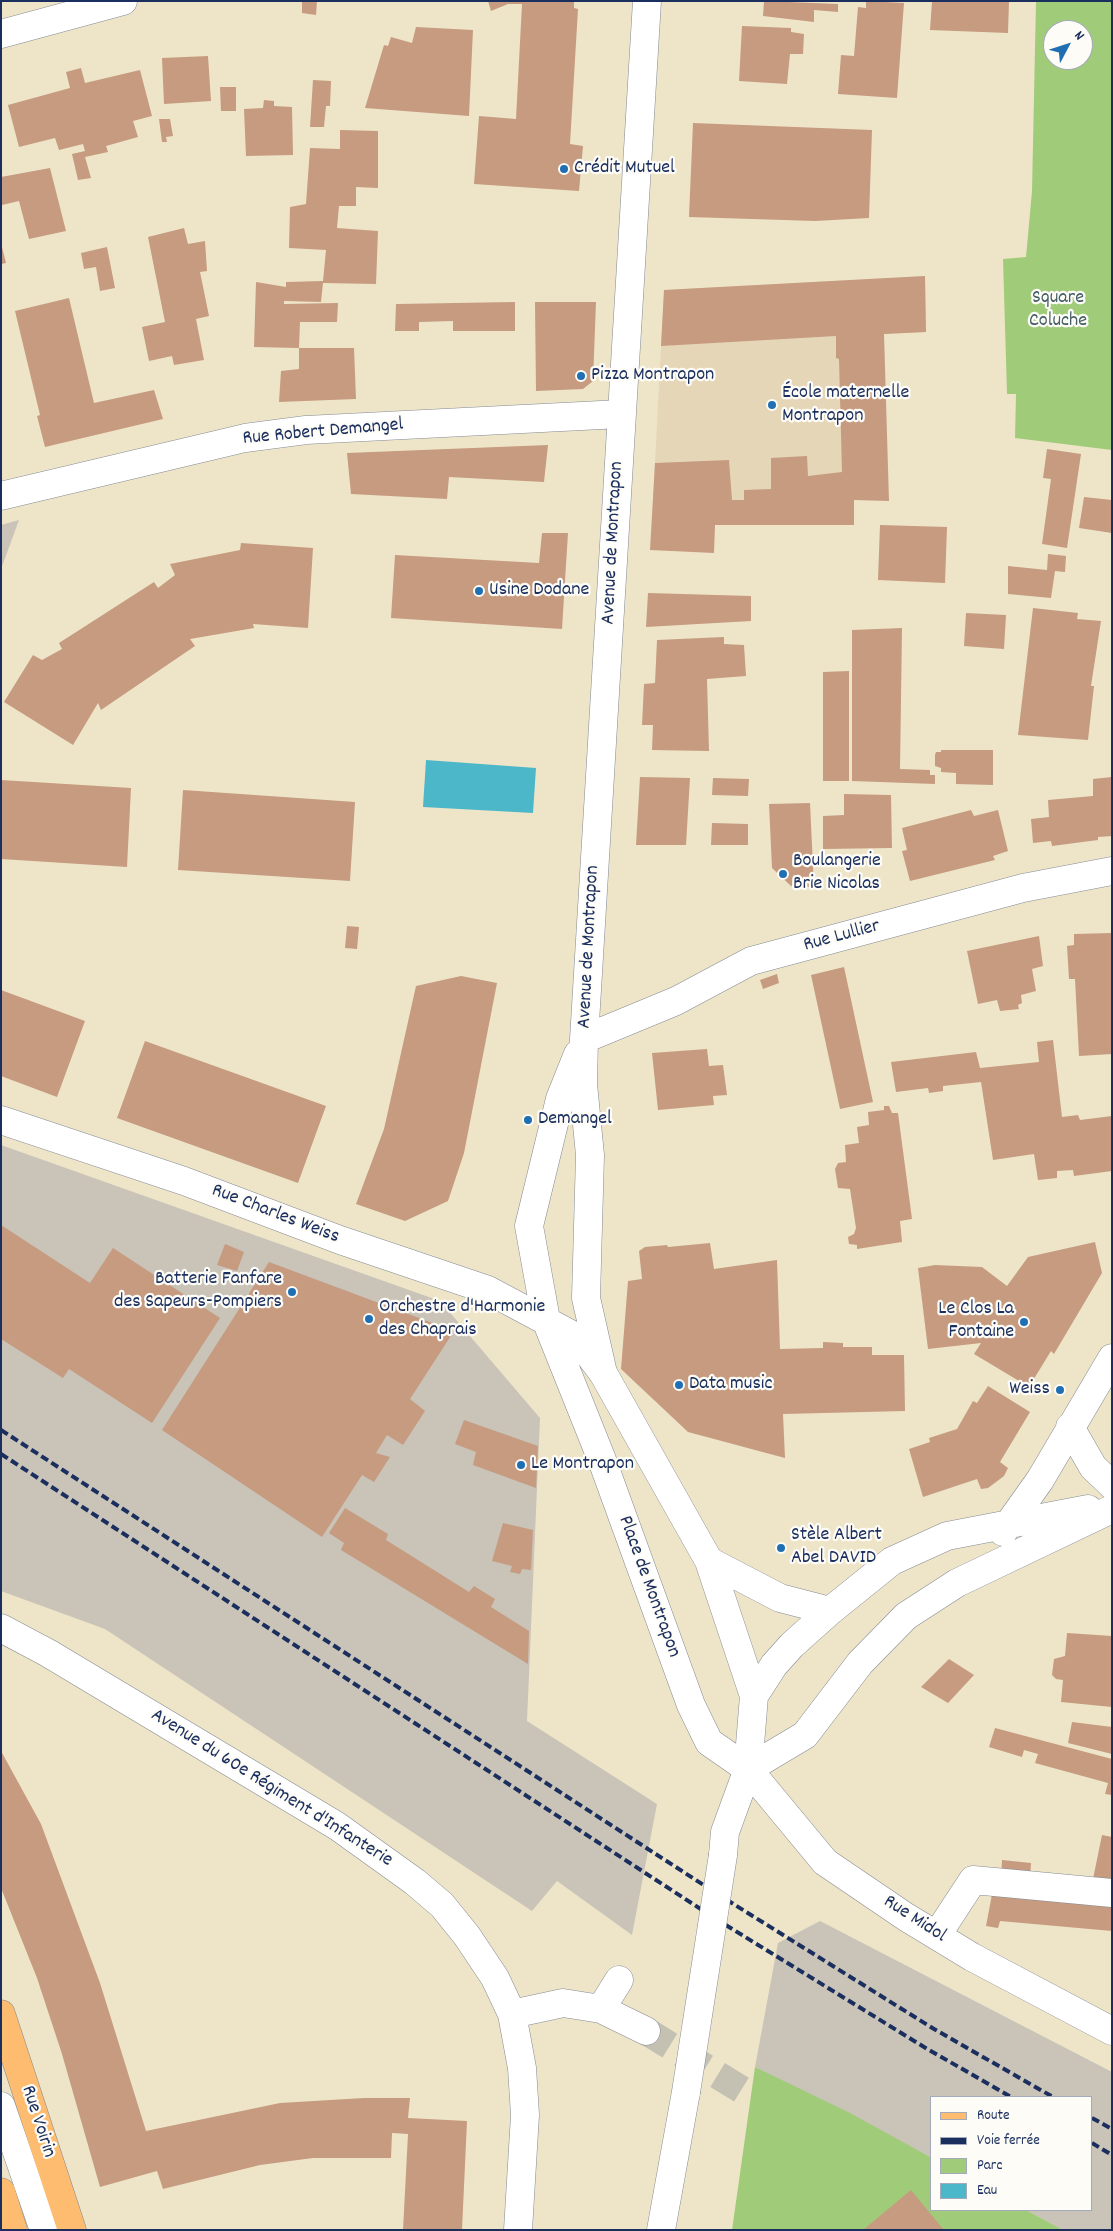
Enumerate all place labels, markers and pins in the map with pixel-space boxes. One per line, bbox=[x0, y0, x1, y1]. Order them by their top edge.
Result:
place label: Crédit Mutuel bbox=[574, 157, 675, 181]
marker: Crédit Mutuel bbox=[558, 163, 570, 175]
place label: Pizza Montrapon bbox=[591, 364, 714, 388]
marker: Pizza Montrapon bbox=[575, 370, 587, 382]
place label: École maternelle Montrapon bbox=[782, 382, 909, 429]
marker: École maternelle Montrapon bbox=[766, 399, 778, 411]
place label: Usine Dodane bbox=[489, 579, 589, 603]
marker: Usine Dodane bbox=[473, 585, 485, 597]
place label: Boulangerie Brie Nicolas bbox=[793, 850, 881, 897]
marker: Boulangerie Brie Nicolas bbox=[777, 868, 789, 880]
place label: Demangel bbox=[538, 1108, 612, 1132]
marker: Demangel bbox=[522, 1114, 534, 1126]
place label: Batterie Fanfare des Sapeurs-Pompiers bbox=[114, 1268, 282, 1315]
marker: Batterie Fanfare des Sapeurs-Pompiers bbox=[286, 1286, 298, 1298]
place label: Orchestre d'Harmonie des Chaprais bbox=[379, 1296, 545, 1343]
place label: Le Clos La Fontaine bbox=[938, 1298, 1014, 1345]
marker: Orchestre d'Harmonie des Chaprais bbox=[363, 1313, 375, 1325]
marker: Le Clos La Fontaine bbox=[1018, 1316, 1030, 1328]
place label: Data music bbox=[689, 1373, 773, 1397]
place label: Weiss bbox=[1009, 1378, 1050, 1402]
marker: Data music bbox=[673, 1379, 685, 1391]
marker: Weiss bbox=[1054, 1384, 1066, 1396]
place label: Le Montrapon bbox=[531, 1453, 634, 1477]
marker: Le Montrapon bbox=[515, 1459, 527, 1471]
place label: Stèle Albert Abel DAVID bbox=[791, 1524, 882, 1571]
marker: Stèle Albert Abel DAVID bbox=[775, 1542, 787, 1554]

